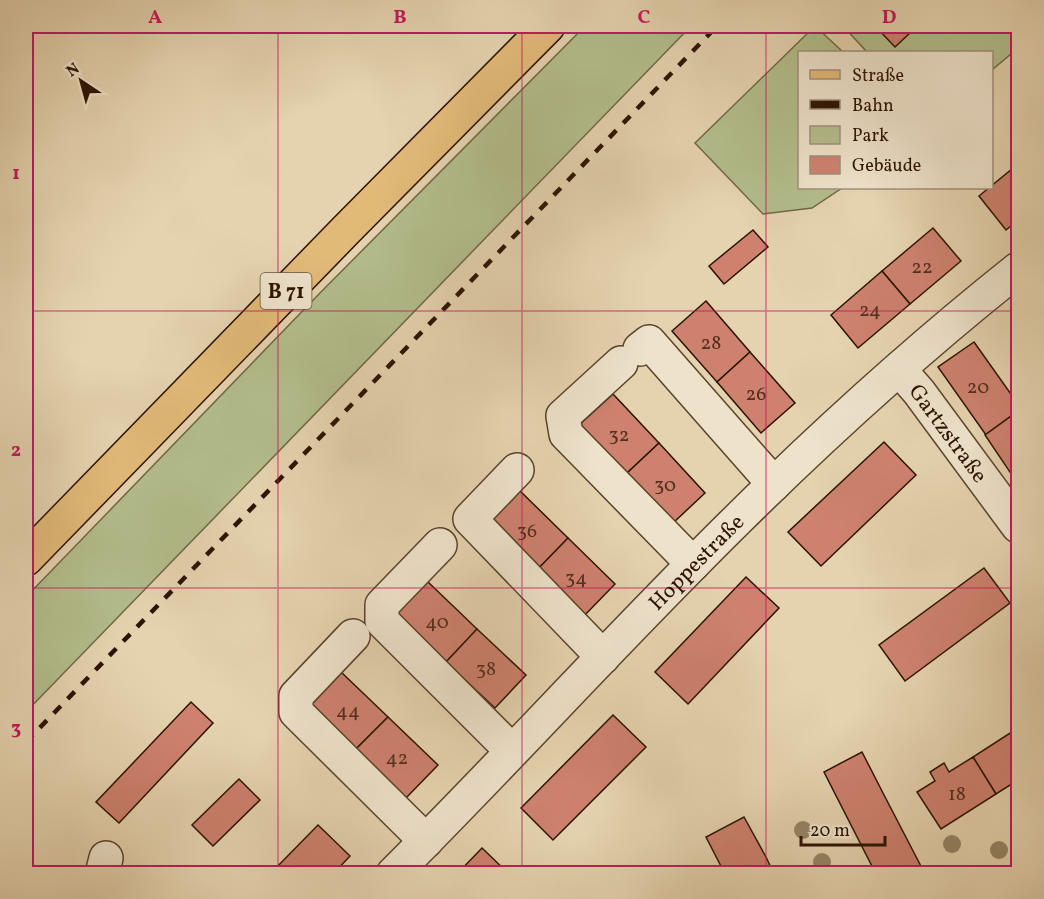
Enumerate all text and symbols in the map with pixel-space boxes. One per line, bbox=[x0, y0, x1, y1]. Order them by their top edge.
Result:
text: A bbox=[148, 4, 162, 32]
text: B bbox=[393, 4, 407, 32]
text: C bbox=[638, 4, 651, 32]
text: D bbox=[882, 4, 896, 32]
north arrow bbox=[51, 51, 111, 111]
legend bbox=[798, 51, 993, 189]
text: N bbox=[62, 58, 85, 83]
text: Straße bbox=[852, 64, 904, 89]
text: Bahn bbox=[852, 94, 894, 119]
text: Park bbox=[852, 124, 889, 149]
text: Gebäude bbox=[852, 154, 921, 179]
text: 1 bbox=[12, 160, 20, 188]
house number: 22 bbox=[911, 254, 933, 282]
road number: B 71 bbox=[260, 273, 312, 309]
house number: 24 bbox=[859, 297, 881, 325]
house number: 28 bbox=[701, 330, 721, 358]
house number: 20 bbox=[967, 374, 989, 402]
street label: Gartzstraße bbox=[900, 378, 994, 490]
house number: 26 bbox=[746, 381, 766, 409]
house number: 32 bbox=[609, 422, 630, 450]
text: 2 bbox=[11, 437, 21, 465]
house number: 30 bbox=[654, 472, 676, 500]
street label: Hoppestraße bbox=[642, 508, 752, 619]
house number: 36 bbox=[517, 518, 537, 546]
house number: 34 bbox=[565, 565, 587, 593]
house number: 40 bbox=[425, 609, 449, 637]
house number: 38 bbox=[476, 656, 496, 684]
house number: 44 bbox=[336, 698, 360, 726]
text: 3 bbox=[11, 715, 21, 743]
house number: 42 bbox=[386, 745, 408, 773]
house number: 18 bbox=[948, 781, 966, 809]
scale bar bbox=[801, 809, 885, 847]
text: 20 m bbox=[810, 819, 850, 844]

